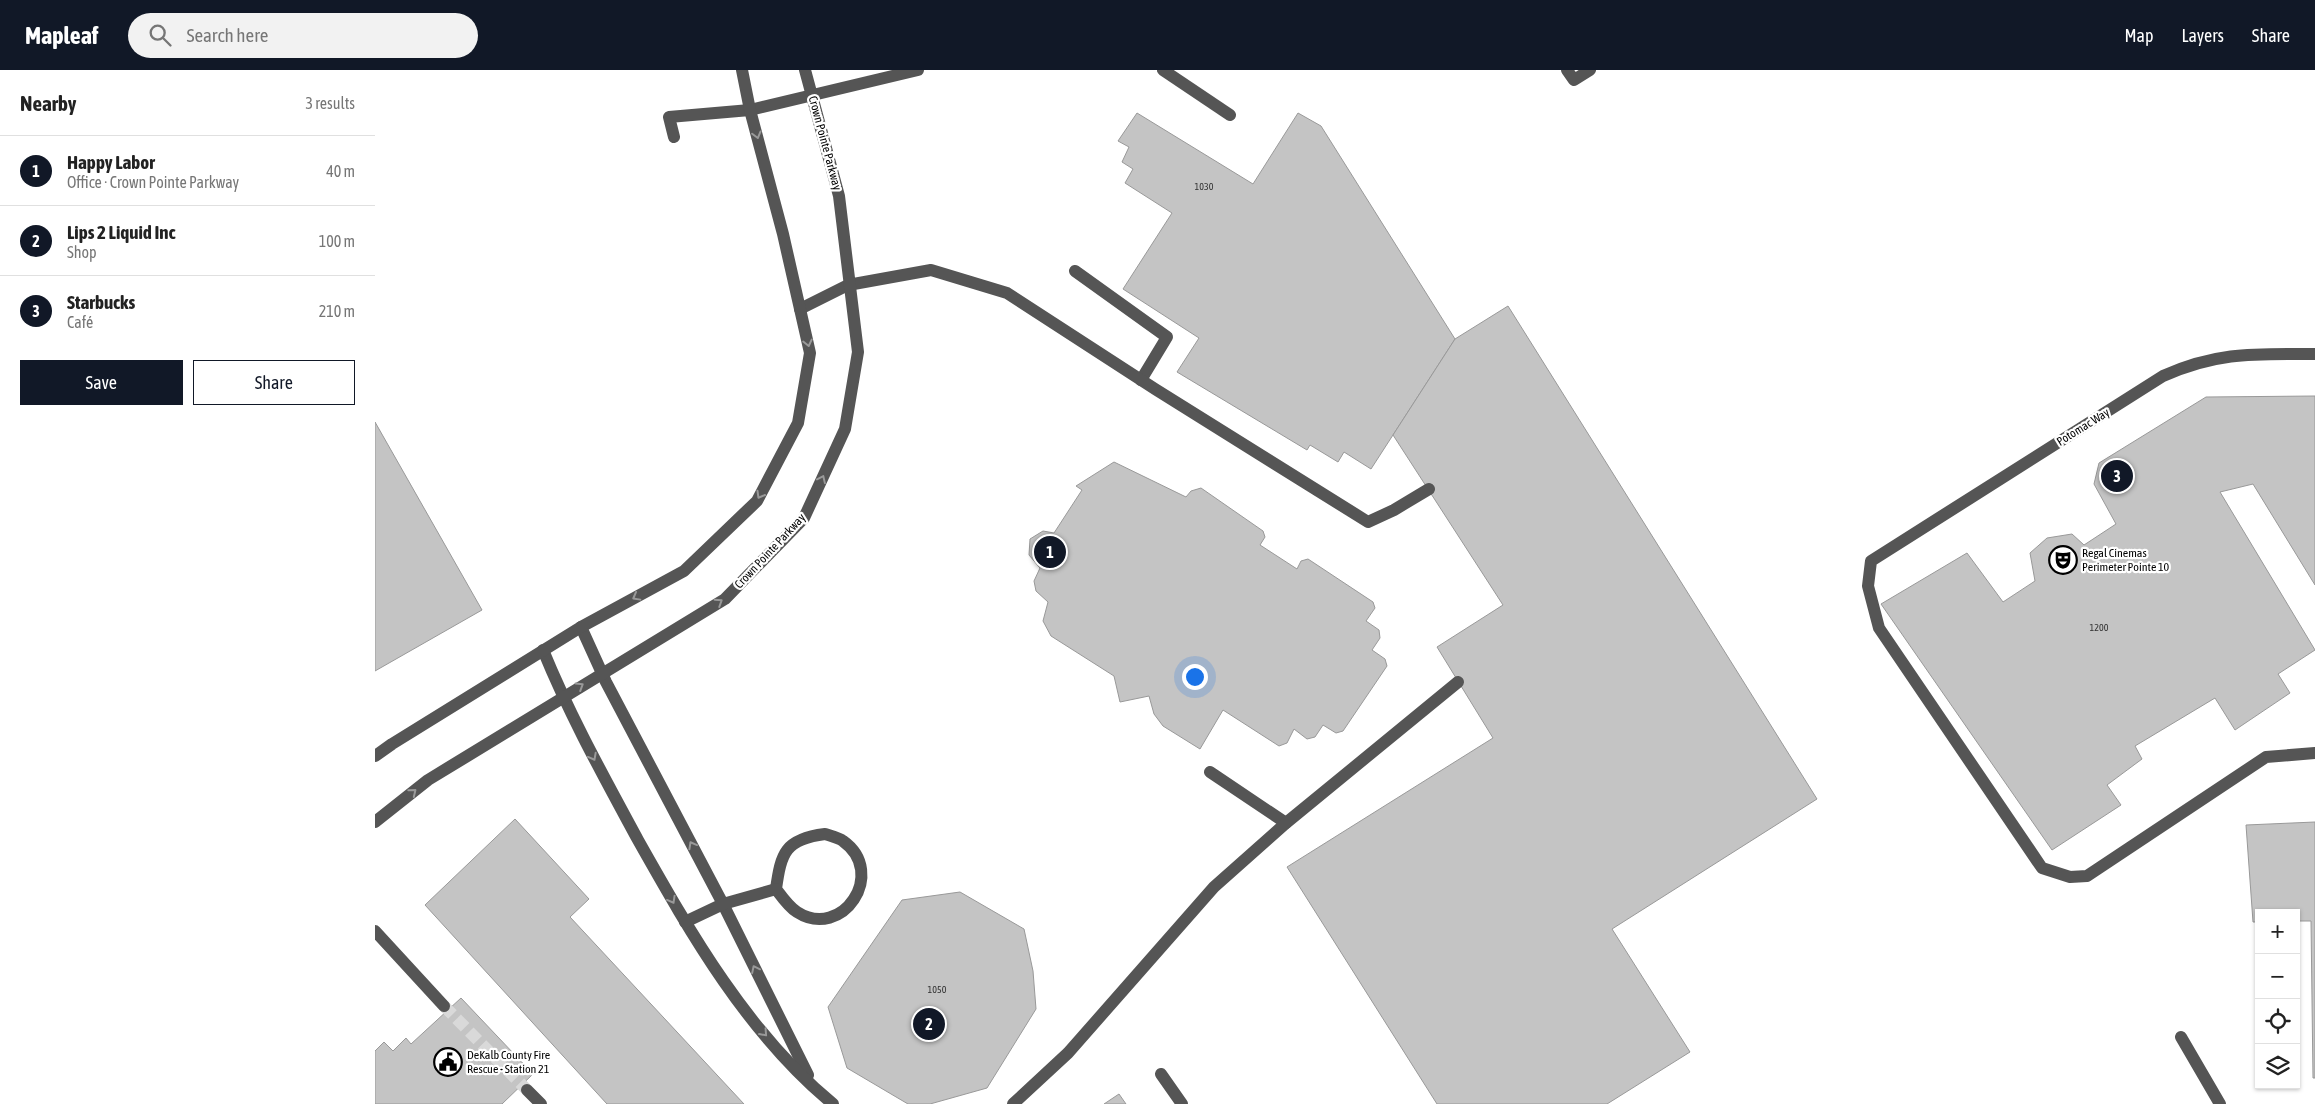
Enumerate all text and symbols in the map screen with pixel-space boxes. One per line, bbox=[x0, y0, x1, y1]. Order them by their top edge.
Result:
search box bbox=[128, 13, 478, 58]
icon: search bbox=[146, 21, 174, 49]
text: Mapleaf bbox=[25, 22, 98, 49]
text: Search here bbox=[186, 24, 268, 46]
text: Map bbox=[2124, 25, 2153, 46]
text: Layers bbox=[2181, 25, 2224, 46]
text: Share bbox=[2252, 25, 2290, 46]
text: Nearby bbox=[20, 91, 76, 115]
text: 3 results bbox=[305, 94, 355, 112]
street label: Crown Pointe Parkway bbox=[806, 94, 844, 192]
one-way arrow bbox=[751, 130, 761, 138]
text: Happy Labor bbox=[67, 151, 155, 173]
text: 1 bbox=[32, 162, 40, 180]
text: 40 m bbox=[326, 162, 355, 180]
text: Office · Crown Pointe Parkway bbox=[67, 173, 239, 191]
house number: 1030 bbox=[1195, 181, 1214, 192]
text: Lips 2 Liquid Inc bbox=[67, 221, 176, 243]
text: 2 bbox=[32, 232, 40, 250]
text: 100 m bbox=[319, 232, 355, 250]
text: Shop bbox=[67, 243, 97, 261]
text: Starbucks bbox=[67, 291, 135, 313]
text: 3 bbox=[32, 302, 40, 320]
text: 210 m bbox=[319, 302, 355, 320]
text: Café bbox=[67, 313, 93, 331]
one-way arrow bbox=[802, 339, 813, 348]
button: Save bbox=[20, 360, 183, 405]
button: Share bbox=[193, 360, 355, 405]
street label: Potomac Way bbox=[2054, 405, 2112, 449]
pin: 3 bbox=[2101, 457, 2133, 495]
one-way arrow bbox=[815, 475, 826, 484]
one-way arrow bbox=[756, 490, 766, 499]
street label: Crown Pointe Parkway bbox=[732, 511, 808, 591]
pin: 1 bbox=[1034, 533, 1066, 571]
theatre icon: Regal Cinemas Perimeter Pointe 10 bbox=[2048, 545, 2078, 575]
place label: Regal Cinemas Perimeter Pointe 10 bbox=[2082, 546, 2170, 574]
one-way arrow bbox=[632, 591, 641, 601]
one-way arrow bbox=[713, 599, 723, 608]
house number: 1200 bbox=[2090, 622, 2109, 633]
your location bbox=[1182, 664, 1208, 690]
one-way arrow bbox=[575, 683, 584, 693]
one-way arrow bbox=[587, 752, 597, 761]
one-way arrow bbox=[407, 789, 416, 797]
one-way arrow bbox=[688, 842, 698, 851]
one-way arrow bbox=[666, 894, 676, 903]
map controls bbox=[2255, 909, 2300, 1089]
button: + bbox=[2255, 909, 2300, 954]
button: − bbox=[2255, 954, 2300, 999]
one-way arrow bbox=[750, 965, 761, 974]
house number: 1050 bbox=[928, 984, 947, 995]
button: locate bbox=[2255, 999, 2300, 1044]
pin: 2 bbox=[913, 1005, 945, 1043]
one-way arrow bbox=[758, 1028, 767, 1037]
button: layers bbox=[2255, 1044, 2300, 1089]
public building icon: DeKalb County Fire Rescue - Station 21 bbox=[433, 1047, 463, 1077]
place label: DeKalb County Fire Rescue - Station 21 bbox=[467, 1048, 550, 1076]

